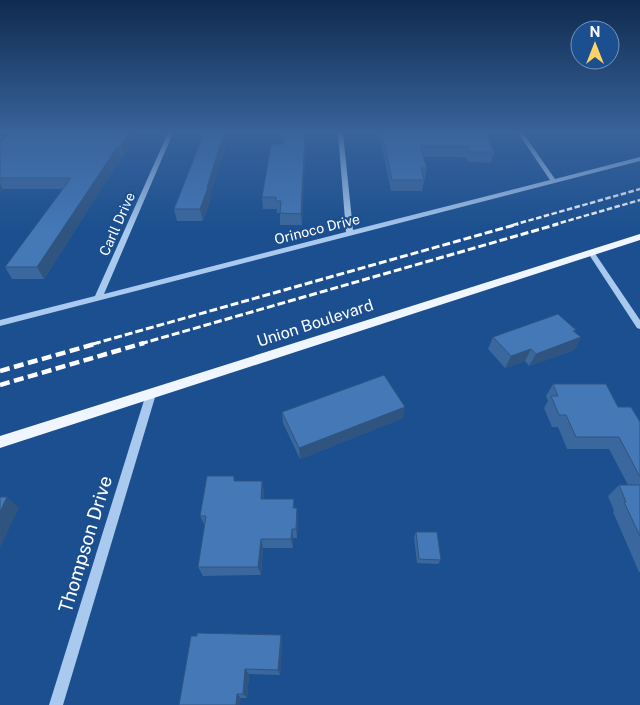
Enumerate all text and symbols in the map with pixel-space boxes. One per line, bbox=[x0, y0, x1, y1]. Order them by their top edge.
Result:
north arrow bbox=[570, 20, 620, 70]
text: N bbox=[590, 24, 600, 40]
street label: Carll Drive bbox=[96, 190, 138, 258]
street label: Orinoco Drive bbox=[273, 211, 361, 247]
street label: Union Boulevard bbox=[254, 295, 376, 351]
street label: Thompson Drive bbox=[54, 473, 116, 615]

